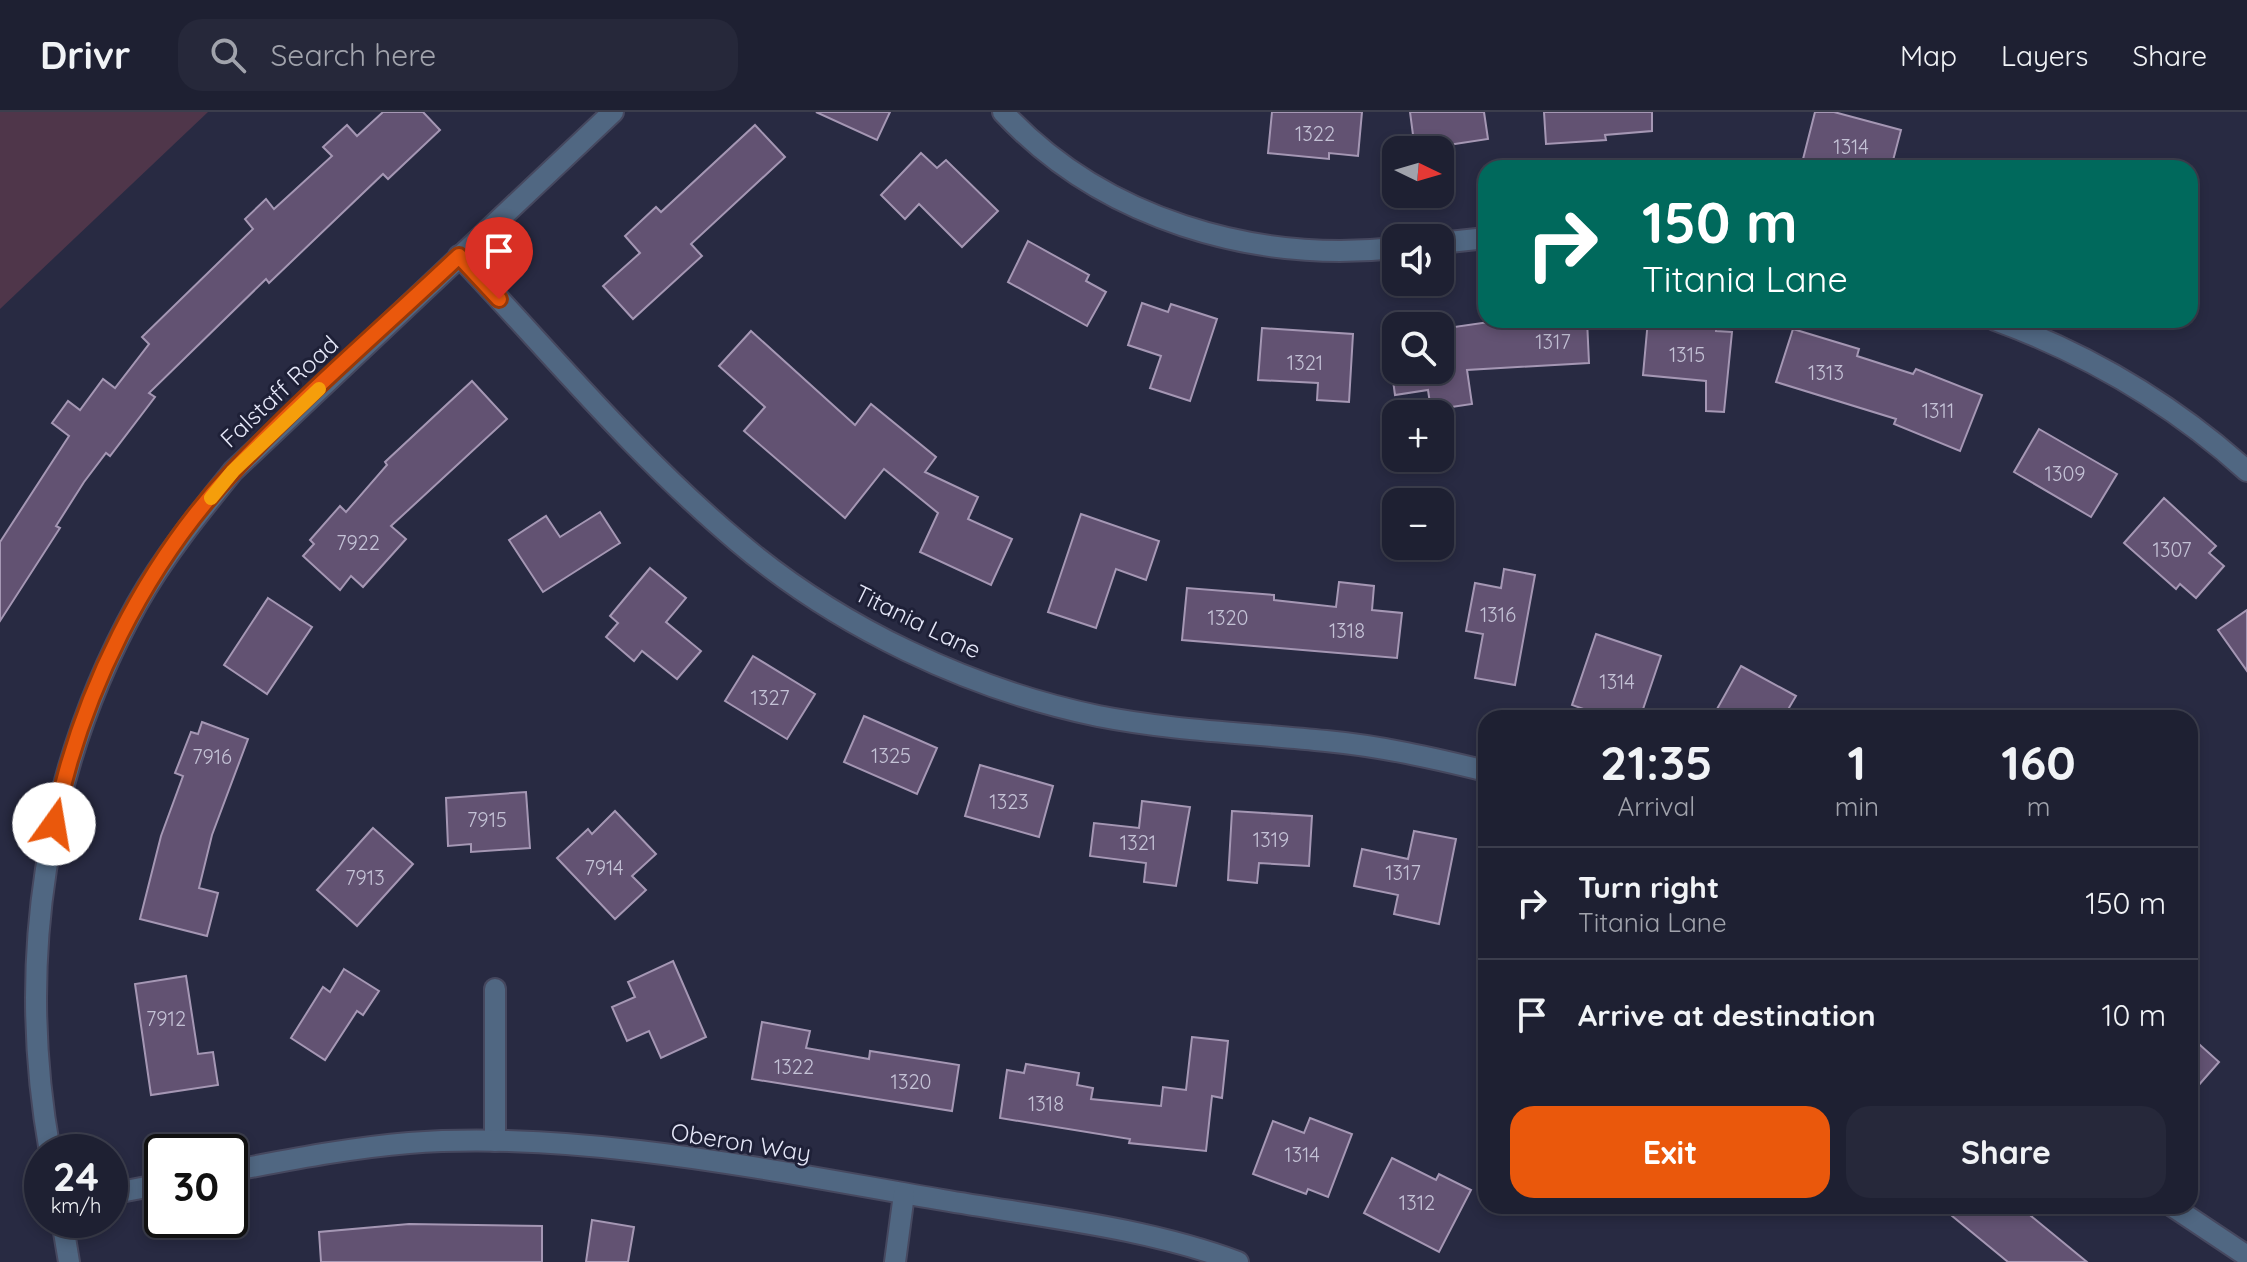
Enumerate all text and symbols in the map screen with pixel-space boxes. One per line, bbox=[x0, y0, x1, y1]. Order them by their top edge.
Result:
search box bbox=[178, 19, 738, 91]
text: Drivr bbox=[40, 31, 130, 79]
icon: search bbox=[206, 33, 250, 77]
text: Search here bbox=[270, 36, 436, 74]
text: Map bbox=[1900, 38, 1957, 73]
text: Layers bbox=[2001, 38, 2088, 73]
text: Share bbox=[2132, 38, 2207, 73]
house number: 1322 bbox=[1295, 121, 1335, 146]
house number: 1314 bbox=[1833, 134, 1869, 159]
north arrow bbox=[1382, 136, 1454, 208]
map controls bbox=[1382, 136, 1454, 560]
text: 150 m bbox=[1642, 187, 1798, 257]
icon: right bbox=[1510, 192, 1614, 296]
pin bbox=[465, 217, 533, 299]
button: sound bbox=[1382, 224, 1454, 296]
icon: arrive bbox=[477, 229, 521, 273]
text: Titania Lane bbox=[1642, 256, 1848, 301]
button: search bbox=[1382, 312, 1454, 384]
street label: Falstaff Road bbox=[214, 329, 344, 453]
house number: 1317 bbox=[1535, 329, 1571, 354]
house number: 1315 bbox=[1669, 342, 1705, 367]
house number: 1321 bbox=[1287, 350, 1323, 375]
house number: 1313 bbox=[1808, 360, 1844, 385]
house number: 1311 bbox=[1922, 398, 1954, 423]
button: + bbox=[1382, 400, 1454, 472]
house number: 1309 bbox=[2045, 461, 2085, 486]
button: − bbox=[1382, 488, 1454, 560]
house number: 7922 bbox=[336, 530, 380, 555]
house number: 1307 bbox=[2153, 537, 2191, 562]
street label: Titania Lane bbox=[850, 577, 986, 665]
house number: 1316 bbox=[1480, 602, 1516, 627]
house number: 1320 bbox=[1208, 605, 1248, 630]
house number: 1318 bbox=[1329, 618, 1365, 643]
house number: 1314 bbox=[1599, 669, 1635, 694]
house number: 1327 bbox=[751, 685, 789, 710]
text: 21:35 bbox=[1600, 732, 1713, 792]
text: 1 bbox=[1848, 732, 1866, 792]
text: 160 bbox=[2001, 732, 2076, 792]
house number: 1325 bbox=[871, 743, 911, 768]
house number: 7916 bbox=[192, 744, 232, 769]
position arrow bbox=[12, 782, 96, 866]
house number: 1323 bbox=[989, 789, 1029, 814]
text: Arrival bbox=[1617, 790, 1695, 823]
text: min bbox=[1835, 790, 1879, 823]
text: m bbox=[2027, 790, 2050, 823]
house number: 7915 bbox=[467, 807, 507, 832]
house number: 1319 bbox=[1253, 827, 1289, 852]
house number: 1321 bbox=[1120, 830, 1156, 855]
house number: 7914 bbox=[584, 855, 624, 880]
house number: 1317 bbox=[1385, 860, 1421, 885]
house number: 7913 bbox=[345, 865, 385, 890]
text: Turn right bbox=[1578, 868, 1719, 906]
icon: right bbox=[1510, 881, 1554, 925]
text: 150 m bbox=[2085, 884, 2166, 922]
text: Titania Lane bbox=[1578, 906, 1727, 939]
icon: arrive bbox=[1510, 993, 1554, 1037]
text: Arrive at destination bbox=[1578, 996, 1876, 1034]
text: 10 m bbox=[2102, 996, 2166, 1034]
house number: 7912 bbox=[146, 1006, 186, 1031]
house number: 1322 bbox=[774, 1054, 814, 1079]
house number: 1320 bbox=[891, 1069, 931, 1094]
house number: 1318 bbox=[1028, 1091, 1064, 1116]
button: Exit bbox=[1510, 1106, 1830, 1198]
button: Share bbox=[1846, 1106, 2166, 1198]
street label: Oberon Way bbox=[669, 1116, 813, 1168]
speed limit sign: 30 bbox=[144, 1134, 248, 1238]
house number: 1314 bbox=[1284, 1142, 1320, 1167]
text: 24 bbox=[53, 1151, 99, 1201]
house number: 1312 bbox=[1399, 1190, 1435, 1215]
text: km/h bbox=[51, 1193, 101, 1218]

